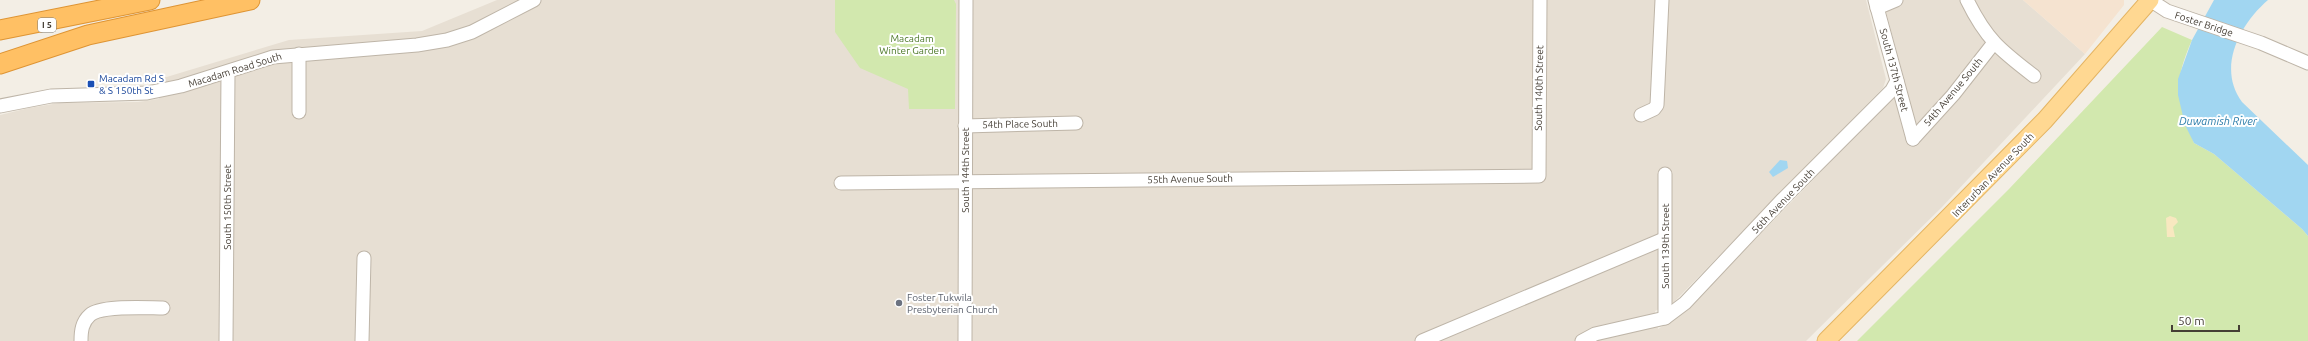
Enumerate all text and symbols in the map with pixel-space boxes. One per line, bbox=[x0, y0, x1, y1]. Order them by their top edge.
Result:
street label: Foster Bridge bbox=[2173, 9, 2235, 39]
road number: I 5 bbox=[38, 18, 56, 32]
street label: South 137th Street bbox=[1878, 27, 1910, 113]
park label: Macadam Winter Garden bbox=[879, 33, 945, 56]
street label: South 140th Street bbox=[1533, 45, 1545, 131]
street label: Macadam Road South bbox=[187, 51, 283, 89]
street label: 54th Avenue South bbox=[1921, 56, 1985, 128]
place label: Macadam Rd S & S 150th St bbox=[99, 73, 164, 96]
marker: Macadam Rd S & S 150th St bbox=[86, 79, 96, 89]
water label: Duwamish River bbox=[2179, 115, 2258, 127]
street label: 54th Place South bbox=[982, 118, 1058, 130]
street label: South 144th Street bbox=[960, 127, 971, 213]
street label: Interurban Avenue South bbox=[1950, 131, 2036, 219]
street label: South 150th Street bbox=[222, 164, 233, 250]
street label: 56th Avenue South bbox=[1749, 166, 1817, 236]
street label: 55th Avenue South bbox=[1147, 173, 1233, 185]
street label: South 139th Street bbox=[1660, 203, 1671, 289]
place label: Foster Tukwila Presbyterian Church bbox=[907, 292, 998, 315]
marker: Foster Tukwila Presbyterian Church bbox=[894, 298, 904, 308]
scale bar bbox=[2172, 307, 2239, 333]
text: 50 m bbox=[2178, 314, 2205, 327]

